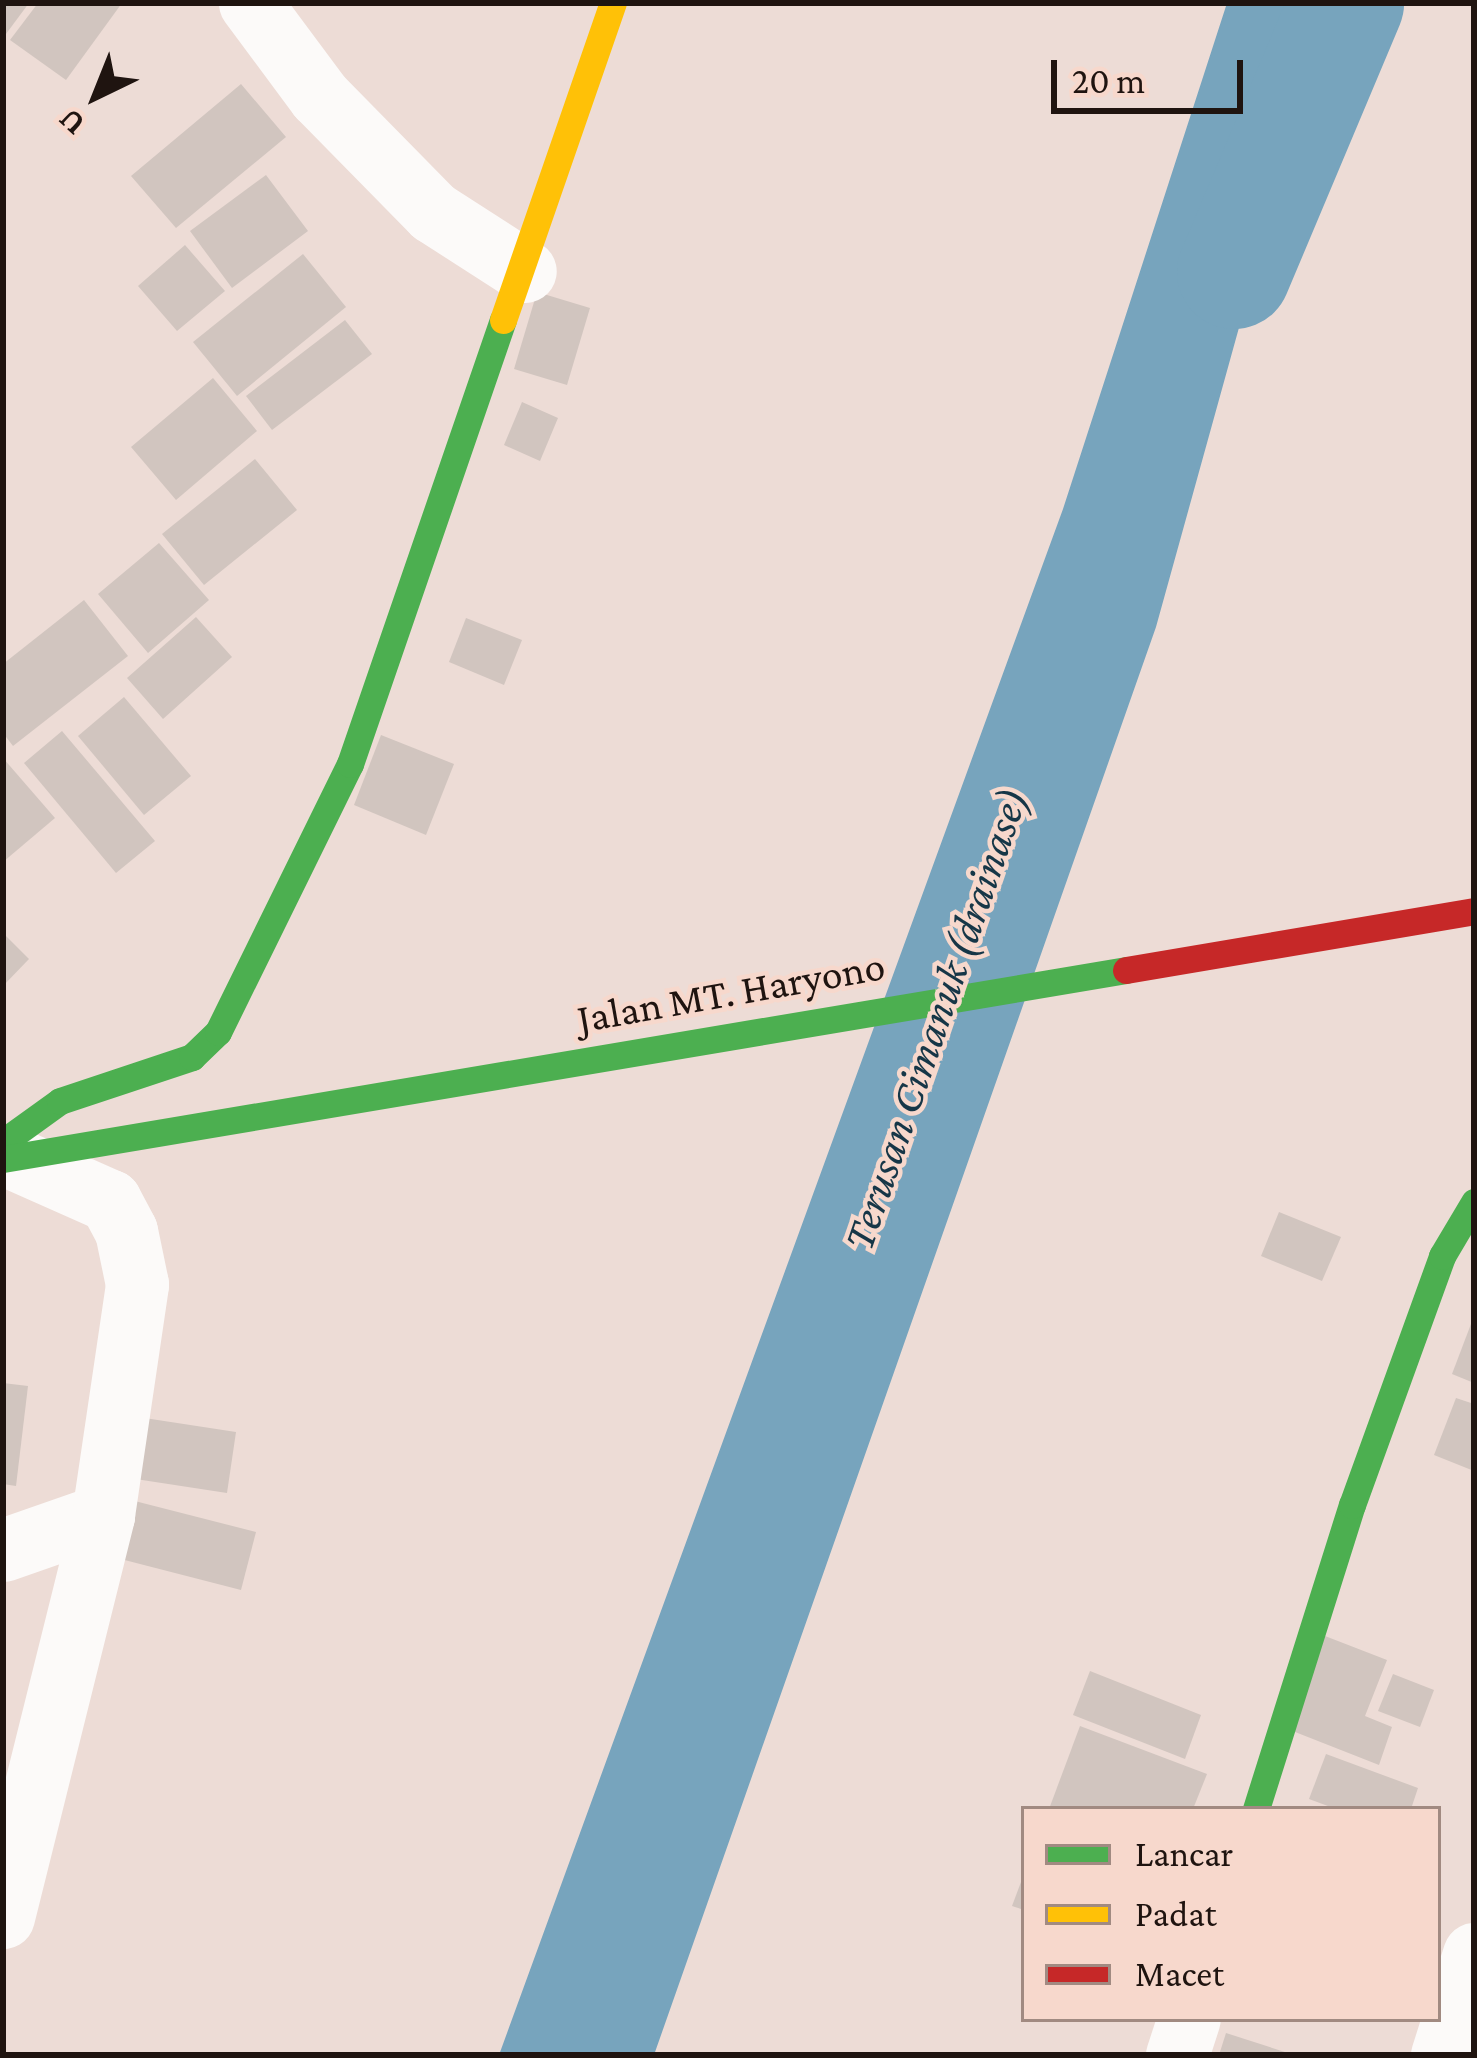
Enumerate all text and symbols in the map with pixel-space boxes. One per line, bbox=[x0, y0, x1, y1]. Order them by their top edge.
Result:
north arrow bbox=[36, 36, 156, 156]
scale bar bbox=[1057, 36, 1249, 110]
text: 20 m bbox=[1072, 61, 1145, 101]
text: U bbox=[50, 101, 92, 144]
water label: Terusan Cimanuk (drainase) bbox=[831, 781, 1041, 1257]
street label: Jalan MT. Haryono bbox=[573, 940, 889, 1044]
legend bbox=[1021, 1806, 1441, 2022]
text: Lancar bbox=[1135, 1834, 1233, 1874]
text: Padat bbox=[1135, 1894, 1217, 1934]
text: Macet bbox=[1135, 1954, 1224, 1994]

